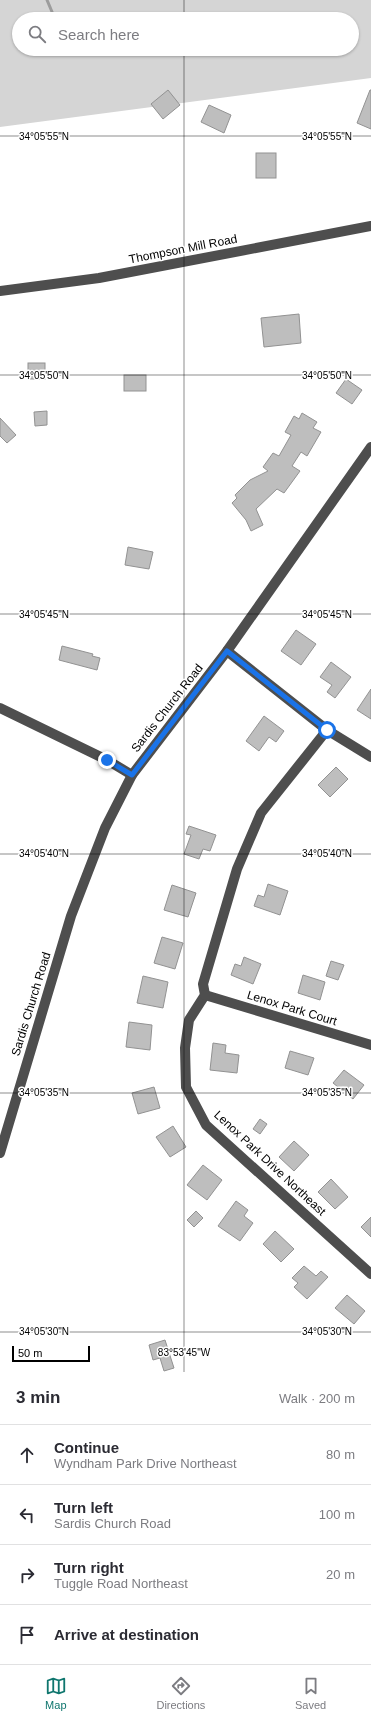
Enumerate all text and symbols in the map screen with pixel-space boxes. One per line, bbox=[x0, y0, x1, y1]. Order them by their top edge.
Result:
search box bbox=[12, 12, 359, 56]
icon: search bbox=[26, 23, 48, 45]
text: Search here bbox=[58, 26, 140, 43]
text: 34°05'55"N bbox=[19, 131, 69, 142]
text: 34°05'55"N bbox=[302, 131, 352, 142]
street label: Thompson Mill Road bbox=[128, 232, 238, 266]
text: 34°05'50"N bbox=[19, 370, 69, 381]
text: 34°05'50"N bbox=[302, 370, 352, 381]
text: 34°05'45"N bbox=[19, 609, 69, 620]
text: 34°05'45"N bbox=[302, 609, 352, 620]
street label: Sardis Church Road bbox=[128, 661, 206, 755]
route start bbox=[318, 721, 336, 739]
route end bbox=[98, 751, 116, 769]
text: 34°05'40"N bbox=[19, 848, 69, 859]
text: 34°05'40"N bbox=[302, 848, 352, 859]
street label: Sardis Church Road bbox=[9, 950, 53, 1058]
street label: Lenox Park Court bbox=[245, 988, 339, 1029]
text: 34°05'35"N bbox=[19, 1087, 69, 1098]
text: 34°05'35"N bbox=[302, 1087, 352, 1098]
street label: Lenox Park Drive Northeast bbox=[211, 1108, 329, 1219]
text: 34°05'30"N bbox=[19, 1326, 69, 1337]
text: 34°05'30"N bbox=[302, 1326, 352, 1337]
scale bar bbox=[12, 1344, 90, 1363]
text: 50 m bbox=[18, 1347, 42, 1359]
text: 83°53'45"W bbox=[158, 1347, 211, 1358]
text: 3 min bbox=[16, 1388, 60, 1407]
text: Walk · 200 m bbox=[279, 1391, 355, 1406]
text: Continue bbox=[54, 1439, 119, 1456]
icon: ahead bbox=[16, 1444, 38, 1466]
text: 80 m bbox=[326, 1447, 355, 1462]
text: Wyndham Park Drive Northeast bbox=[54, 1456, 237, 1471]
text: Turn left bbox=[54, 1499, 113, 1516]
icon: left bbox=[16, 1504, 38, 1526]
text: 100 m bbox=[319, 1507, 355, 1522]
text: Sardis Church Road bbox=[54, 1516, 171, 1531]
text: Turn right bbox=[54, 1559, 124, 1576]
icon: right bbox=[16, 1564, 38, 1586]
text: 20 m bbox=[326, 1567, 355, 1582]
text: Tuggle Road Northeast bbox=[54, 1576, 188, 1591]
icon: arrive bbox=[16, 1624, 38, 1646]
text: Arrive at destination bbox=[54, 1626, 199, 1643]
tab: Map bbox=[45, 1675, 67, 1711]
tab: Directions bbox=[156, 1675, 205, 1711]
tab: Saved bbox=[295, 1675, 326, 1711]

